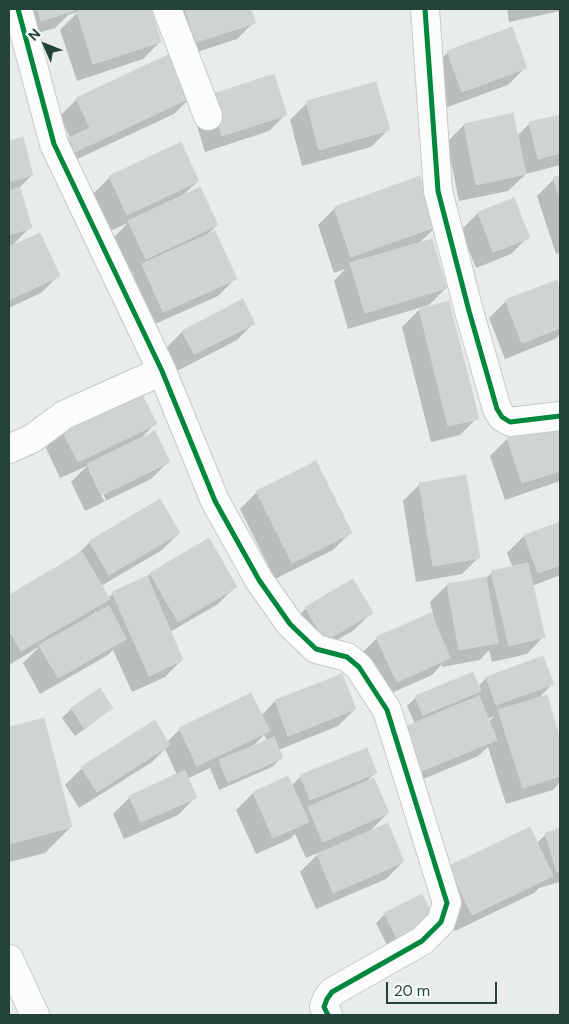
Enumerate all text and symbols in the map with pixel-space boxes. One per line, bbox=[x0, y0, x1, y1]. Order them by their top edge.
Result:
north arrow bbox=[20, 20, 70, 70]
text: N bbox=[24, 25, 44, 45]
scale bar bbox=[389, 972, 500, 1004]
text: 20 m bbox=[394, 981, 430, 1001]

